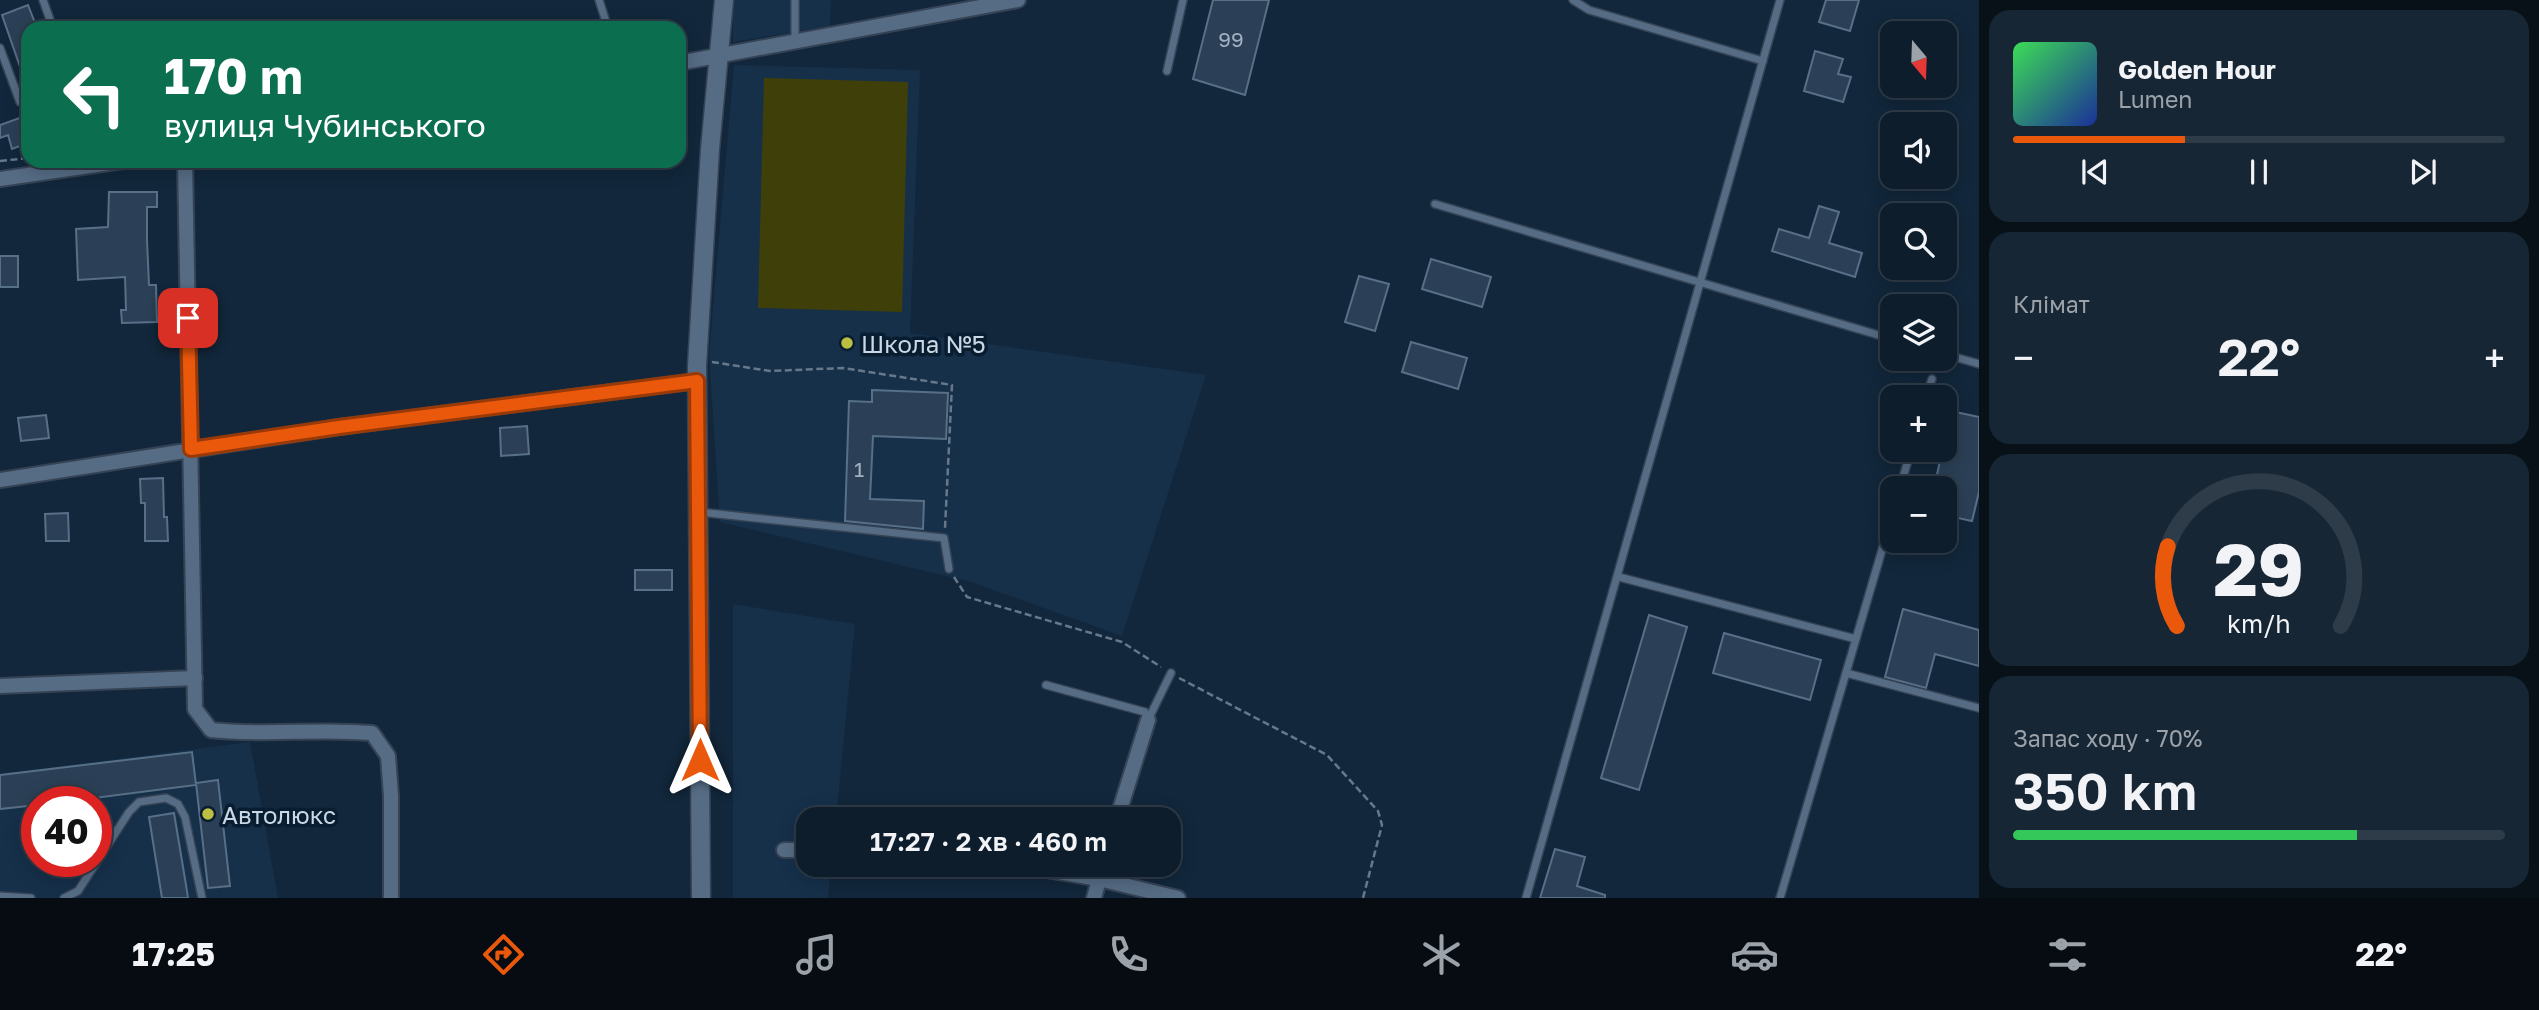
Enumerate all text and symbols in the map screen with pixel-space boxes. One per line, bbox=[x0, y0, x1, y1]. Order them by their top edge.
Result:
north arrow bbox=[1880, 21, 1956, 98]
map controls bbox=[1880, 21, 1957, 553]
house number: 99 bbox=[1218, 26, 1244, 52]
text: 170 m bbox=[164, 46, 303, 105]
icon: left bbox=[49, 49, 140, 140]
text: Golden Hour bbox=[2118, 54, 2276, 85]
text: Lumen bbox=[2118, 85, 2192, 113]
text: вулиця Чубинського bbox=[164, 106, 486, 144]
button: sound bbox=[1880, 112, 1957, 189]
icon: previous bbox=[2076, 153, 2114, 191]
icon: pause bbox=[2240, 153, 2278, 191]
icon: next bbox=[2404, 153, 2442, 191]
button: search bbox=[1880, 203, 1957, 280]
pin bbox=[158, 288, 218, 348]
text: Клімат bbox=[2013, 290, 2090, 318]
button: layers bbox=[1880, 294, 1957, 371]
icon: arrive bbox=[169, 299, 207, 337]
text: 22° bbox=[2218, 325, 2300, 387]
place label: Школа №5 bbox=[861, 329, 986, 358]
marker: Школа №5 bbox=[839, 335, 855, 351]
text: − bbox=[2013, 335, 2034, 380]
text: + bbox=[2484, 335, 2505, 380]
button: + bbox=[1880, 385, 1957, 462]
house number: 1 bbox=[854, 456, 864, 482]
button: − bbox=[1880, 476, 1957, 553]
text: 29 bbox=[2214, 525, 2304, 612]
text: km/h bbox=[2227, 608, 2291, 639]
position arrow bbox=[663, 723, 737, 797]
text: Запас ходу · 70% bbox=[2013, 724, 2202, 752]
text: 350 km bbox=[2013, 759, 2197, 821]
speed limit sign: 40 bbox=[21, 786, 112, 877]
place label: Автолюкс bbox=[222, 800, 336, 829]
marker: Автолюкс bbox=[200, 806, 216, 822]
text: 17:27 · 2 хв · 460 m bbox=[870, 826, 1107, 857]
icon: directions bbox=[479, 930, 528, 979]
icon: music bbox=[792, 930, 841, 979]
icon: phone bbox=[1104, 930, 1153, 979]
icon: climate bbox=[1417, 930, 1466, 979]
icon: car bbox=[1730, 930, 1779, 979]
icon: filters bbox=[2043, 930, 2092, 979]
text: 17:25 bbox=[132, 935, 215, 973]
text: 22° bbox=[2356, 935, 2407, 973]

